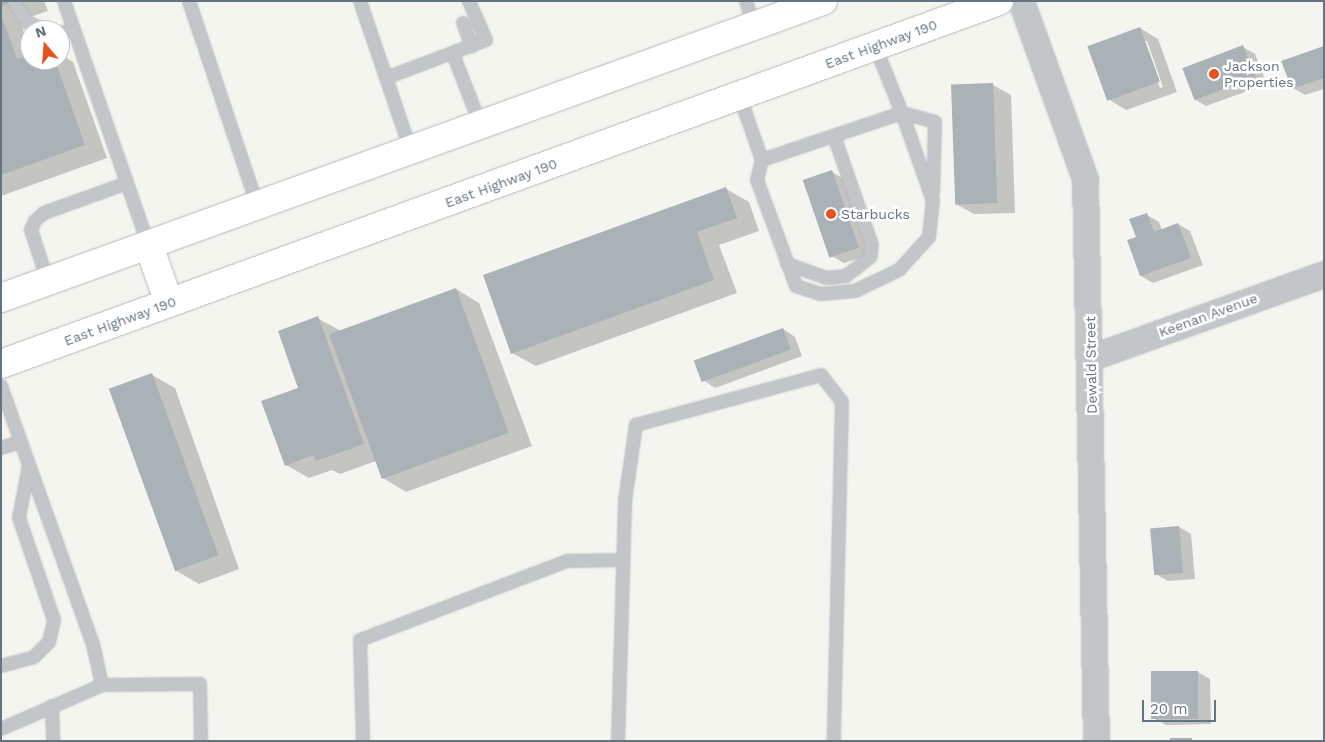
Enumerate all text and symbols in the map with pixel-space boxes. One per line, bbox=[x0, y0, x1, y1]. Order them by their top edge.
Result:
street label: East Highway 190 bbox=[822, 16, 940, 72]
north arrow bbox=[20, 20, 70, 70]
text: N bbox=[33, 22, 48, 41]
place label: Jackson Properties bbox=[1224, 58, 1294, 90]
marker: Jackson Properties bbox=[1208, 68, 1220, 80]
street label: East Highway 190 bbox=[442, 155, 560, 211]
place label: Starbucks bbox=[841, 206, 910, 222]
marker: Starbucks bbox=[825, 208, 837, 220]
street label: Keenan Avenue bbox=[1156, 289, 1260, 341]
street label: East Highway 190 bbox=[61, 293, 179, 349]
street label: Dewald Street bbox=[1082, 316, 1100, 414]
scale bar bbox=[1145, 690, 1219, 722]
text: 20 m bbox=[1150, 700, 1188, 718]

